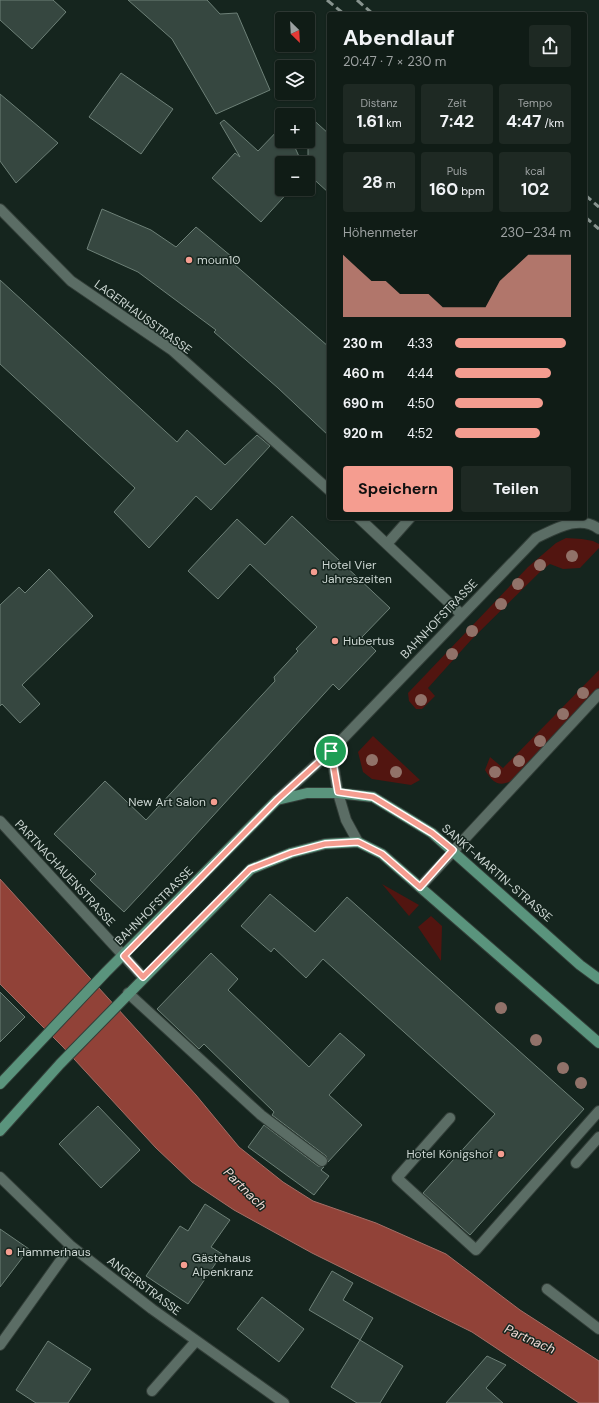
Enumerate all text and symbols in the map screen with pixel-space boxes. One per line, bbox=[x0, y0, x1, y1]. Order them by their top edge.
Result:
north arrow bbox=[275, 12, 315, 52]
map controls bbox=[275, 12, 315, 196]
text: Abendlauf bbox=[343, 23, 455, 52]
button: share bbox=[529, 25, 571, 67]
text: 20:47 · 7 × 230 m bbox=[343, 53, 446, 70]
button: layers bbox=[275, 60, 315, 100]
text: Distanz bbox=[360, 96, 398, 110]
text: Zeit bbox=[447, 96, 467, 110]
text: Tempo bbox=[518, 96, 552, 110]
button: + bbox=[275, 108, 315, 148]
text: 1.61 bbox=[356, 110, 383, 132]
text: 7:42 bbox=[440, 110, 474, 132]
text: 4:47 bbox=[506, 110, 541, 132]
text: km bbox=[383, 116, 402, 130]
text: /km bbox=[541, 116, 564, 130]
button: − bbox=[275, 156, 315, 196]
text: Puls bbox=[447, 164, 467, 178]
text: kcal bbox=[525, 164, 545, 178]
text: 28 bbox=[362, 171, 383, 193]
text: m bbox=[383, 177, 396, 191]
text: 160 bbox=[429, 178, 458, 200]
text: 102 bbox=[521, 178, 549, 200]
text: bpm bbox=[458, 184, 485, 198]
text: Höhenmeter bbox=[343, 224, 418, 241]
text: 230–234 m bbox=[500, 224, 571, 241]
place label: moun10 bbox=[197, 252, 241, 268]
marker: moun10 bbox=[184, 255, 194, 265]
street label: LAGERHAUSSTRASSE bbox=[91, 276, 195, 358]
text: 230 m bbox=[343, 335, 383, 352]
text: 4:33 bbox=[407, 335, 433, 352]
text: 460 m bbox=[343, 365, 384, 382]
text: 4:44 bbox=[407, 365, 433, 382]
text: 690 m bbox=[343, 395, 384, 412]
text: 4:50 bbox=[407, 395, 434, 412]
text: 920 m bbox=[343, 425, 383, 442]
text: 4:52 bbox=[407, 425, 433, 442]
button: Speichern bbox=[343, 466, 453, 512]
button: Teilen bbox=[461, 466, 571, 512]
place label: Hotel Vier Jahreszeiten bbox=[322, 557, 392, 587]
marker: Hotel Vier Jahreszeiten bbox=[309, 567, 319, 577]
street label: BAHNHOFSTRASSE bbox=[397, 576, 481, 662]
place label: Hubertus bbox=[343, 633, 394, 649]
marker: Hubertus bbox=[330, 636, 340, 646]
pin bbox=[314, 734, 348, 768]
icon: arrive bbox=[320, 740, 342, 762]
place label: New Art Salon bbox=[128, 794, 206, 810]
marker: New Art Salon bbox=[209, 797, 219, 807]
street label: PARTNACHAUENSTRASSE bbox=[11, 816, 119, 930]
street label: SANKT-MARTIN-STRASSE bbox=[438, 820, 556, 926]
street label: BAHNHOFSTRASSE bbox=[111, 863, 197, 949]
place label: Hotel Königshof bbox=[406, 1146, 493, 1162]
marker: Hotel Königshof bbox=[496, 1149, 506, 1159]
water label: Partnach bbox=[220, 1164, 270, 1214]
place label: Hammerhaus bbox=[17, 1244, 91, 1260]
marker: Hammerhaus bbox=[4, 1247, 14, 1257]
place label: Gästehaus Alpenkranz bbox=[192, 1250, 253, 1280]
street label: ANGERSTRASSE bbox=[104, 1253, 184, 1319]
marker: Gästehaus Alpenkranz bbox=[179, 1260, 189, 1270]
water label: Partnach bbox=[502, 1320, 558, 1358]

